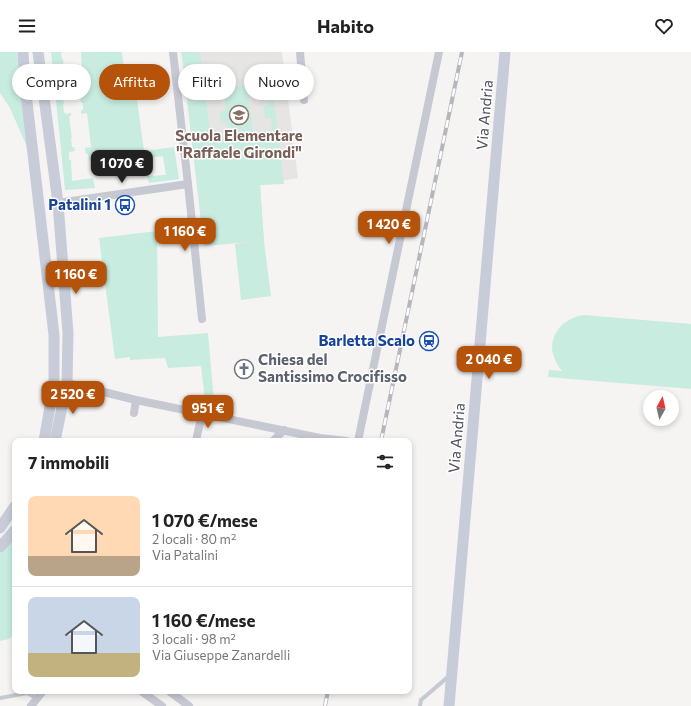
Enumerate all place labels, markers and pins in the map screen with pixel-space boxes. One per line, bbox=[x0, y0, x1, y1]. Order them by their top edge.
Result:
school or university icon: Scuola Elementare "Raffaele Girondi" bbox=[228, 104, 250, 126]
place label: Scuola Elementare "Raffaele Girondi" bbox=[175, 126, 303, 161]
pin: 1 070 € bbox=[85, 150, 159, 184]
bus stop icon: Patalini 1 bbox=[114, 194, 136, 216]
place label: Patalini 1 bbox=[48, 195, 111, 213]
pin: 1 420 € bbox=[352, 211, 426, 245]
pin: 1 160 € bbox=[148, 218, 222, 252]
pin: 1 160 € bbox=[39, 261, 113, 295]
station icon: Barletta Scalo bbox=[418, 330, 440, 352]
place label: Barletta Scalo bbox=[318, 331, 415, 349]
pin: 2 040 € bbox=[452, 346, 526, 380]
place label: Chiesa del Santissimo Crocifisso bbox=[258, 350, 407, 385]
church icon: Chiesa del Santissimo Crocifisso bbox=[233, 358, 255, 380]
pin: 2 520 € bbox=[36, 381, 110, 415]
pin: 951 € bbox=[180, 395, 236, 429]

